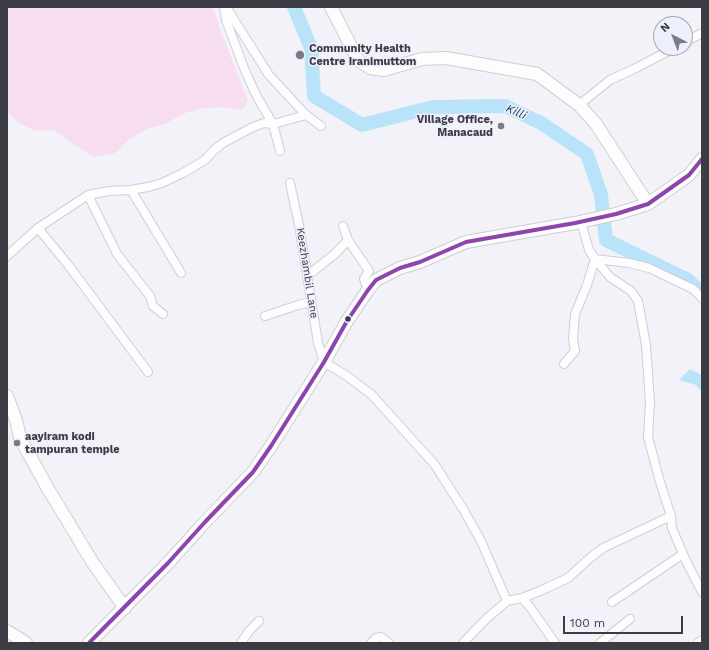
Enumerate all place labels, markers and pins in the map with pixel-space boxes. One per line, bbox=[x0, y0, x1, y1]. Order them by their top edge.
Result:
place label: Community Health Centre Iranimuttom bbox=[309, 42, 416, 68]
marker: Community Health Centre Iranimuttom bbox=[294, 49, 306, 61]
place label: Village Office, Manacaud bbox=[417, 113, 493, 139]
marker: Village Office, Manacaud bbox=[496, 121, 506, 131]
unlabelled marker bbox=[343, 314, 353, 324]
place label: aayiram kodi tampuran temple bbox=[25, 430, 120, 456]
marker: aayiram kodi tampuran temple bbox=[12, 438, 22, 448]

